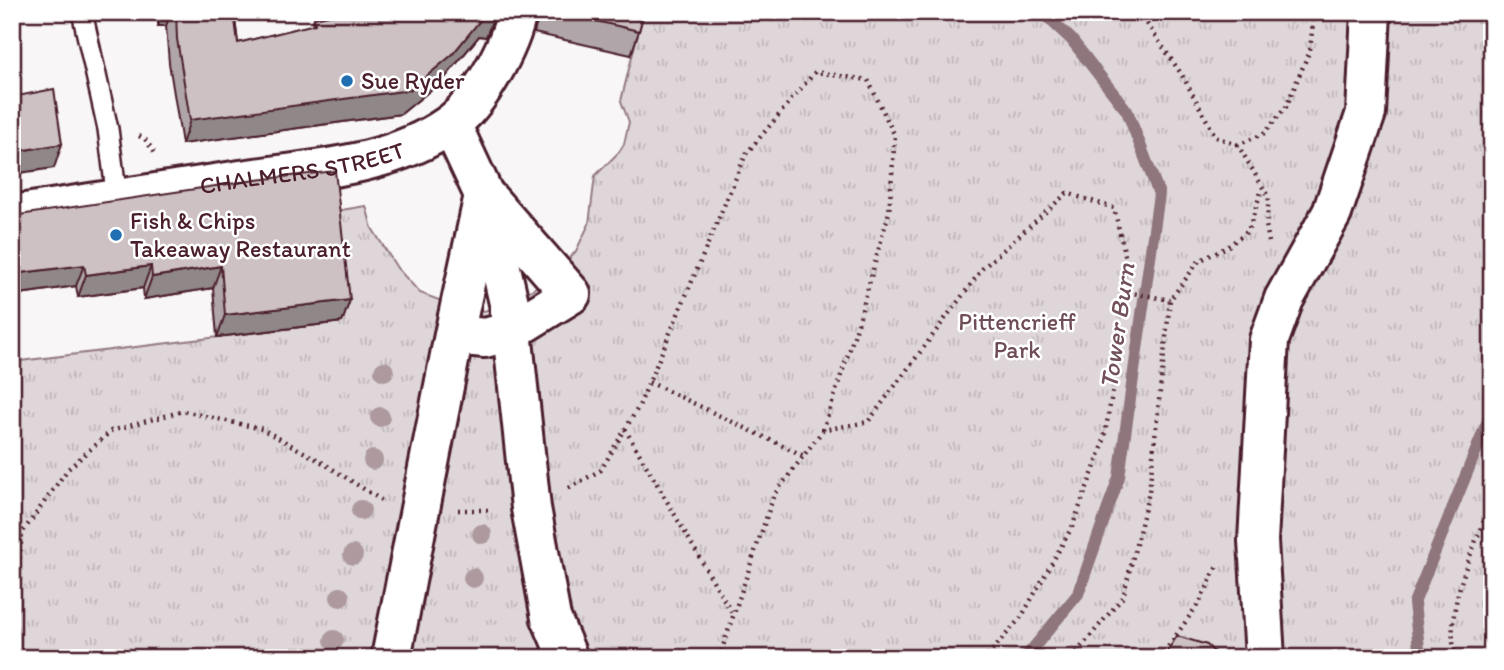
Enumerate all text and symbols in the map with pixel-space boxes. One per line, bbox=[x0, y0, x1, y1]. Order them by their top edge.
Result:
place label: Sue Ryder bbox=[361, 66, 465, 95]
marker: Sue Ryder bbox=[339, 73, 355, 89]
street label: CHALMERS STREET bbox=[198, 135, 409, 200]
place label: Fish & Chips Takeaway Restaurant bbox=[130, 206, 351, 263]
marker: Fish & Chips Takeaway Restaurant bbox=[108, 227, 124, 243]
water label: Tower Burn bbox=[1092, 261, 1142, 391]
park label: Pittencrieff Park bbox=[958, 307, 1076, 364]

